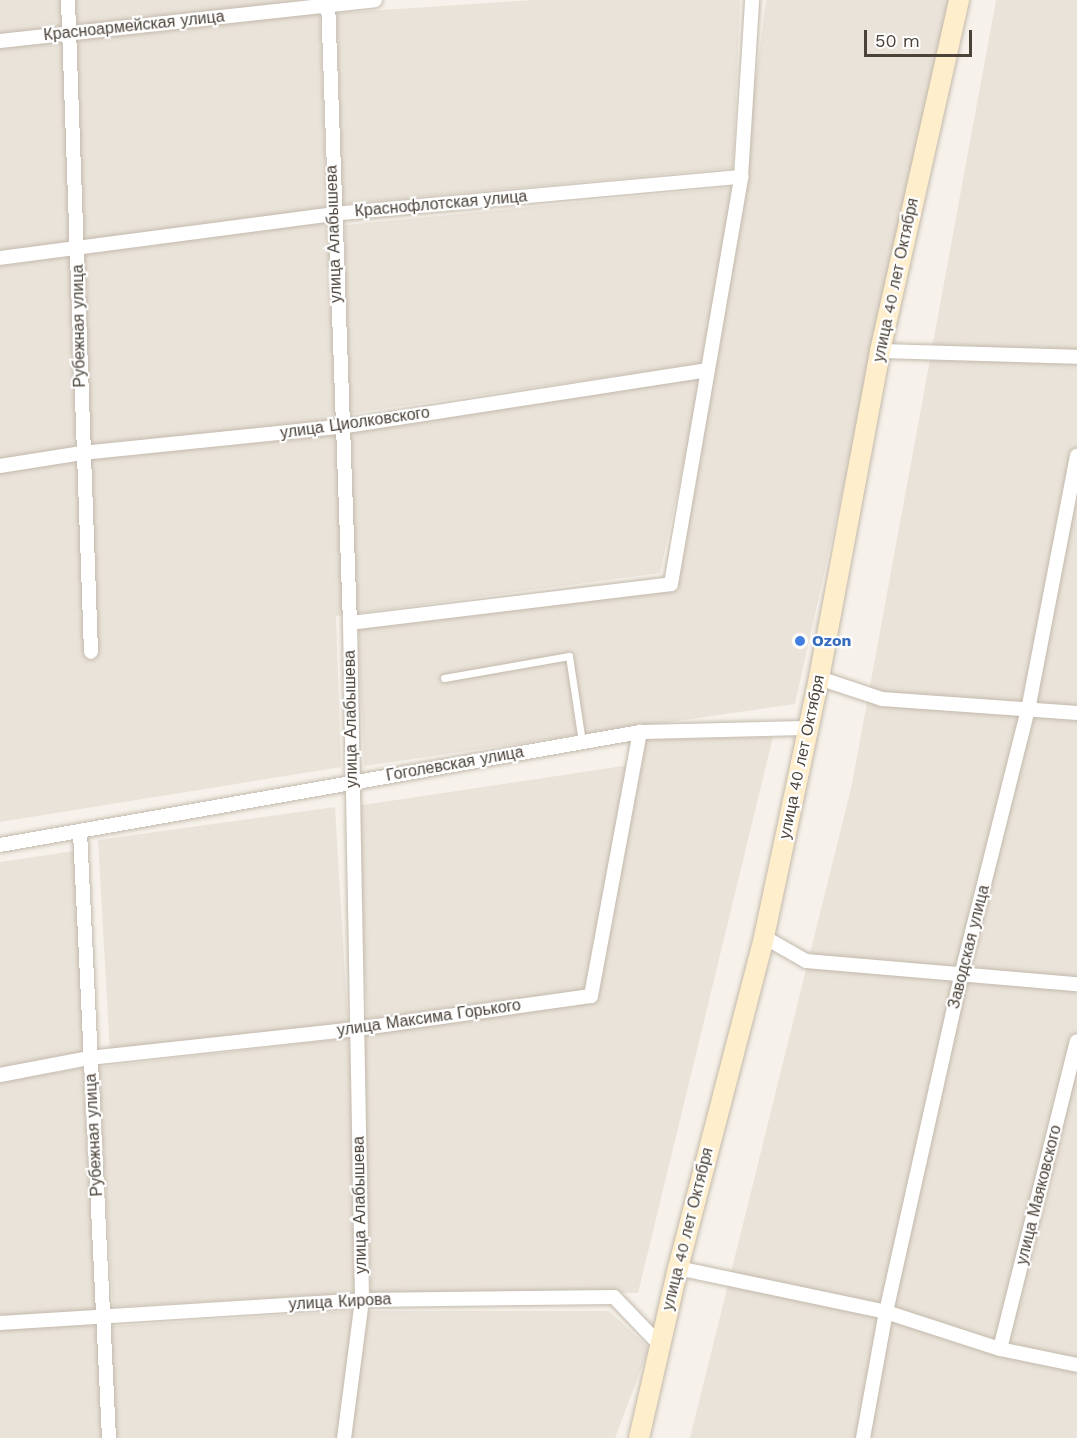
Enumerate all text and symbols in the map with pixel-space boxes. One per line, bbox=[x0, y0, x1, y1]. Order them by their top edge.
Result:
street label: Красноармейская улица bbox=[43, 7, 225, 45]
scale bar bbox=[867, 18, 975, 56]
text: 50 m bbox=[875, 30, 920, 51]
street label: улица Алабышева bbox=[322, 165, 346, 303]
street label: Краснофлотская улица bbox=[354, 187, 528, 221]
street label: улица 40 лет Октября bbox=[869, 196, 923, 364]
street label: Рубежная улица bbox=[68, 264, 90, 388]
street label: улица Циолковского bbox=[279, 403, 431, 443]
place label: Ozon bbox=[812, 631, 851, 651]
marker: Ozon bbox=[793, 634, 807, 648]
street label: улица Алабышева bbox=[340, 650, 362, 788]
street label: улица 40 лет Октября bbox=[775, 673, 829, 841]
street label: Гоголевская улица bbox=[385, 742, 525, 786]
street label: Заводская улица bbox=[944, 883, 994, 1011]
street label: улица Максима Горького bbox=[336, 996, 522, 1040]
street label: Рубежная улица bbox=[81, 1073, 107, 1197]
street label: улица Маяковского bbox=[1012, 1123, 1066, 1267]
street label: улица Алабышева bbox=[349, 1136, 371, 1274]
street label: улица 40 лет Октября bbox=[658, 1146, 718, 1312]
street label: улица Кирова bbox=[288, 1290, 392, 1314]

